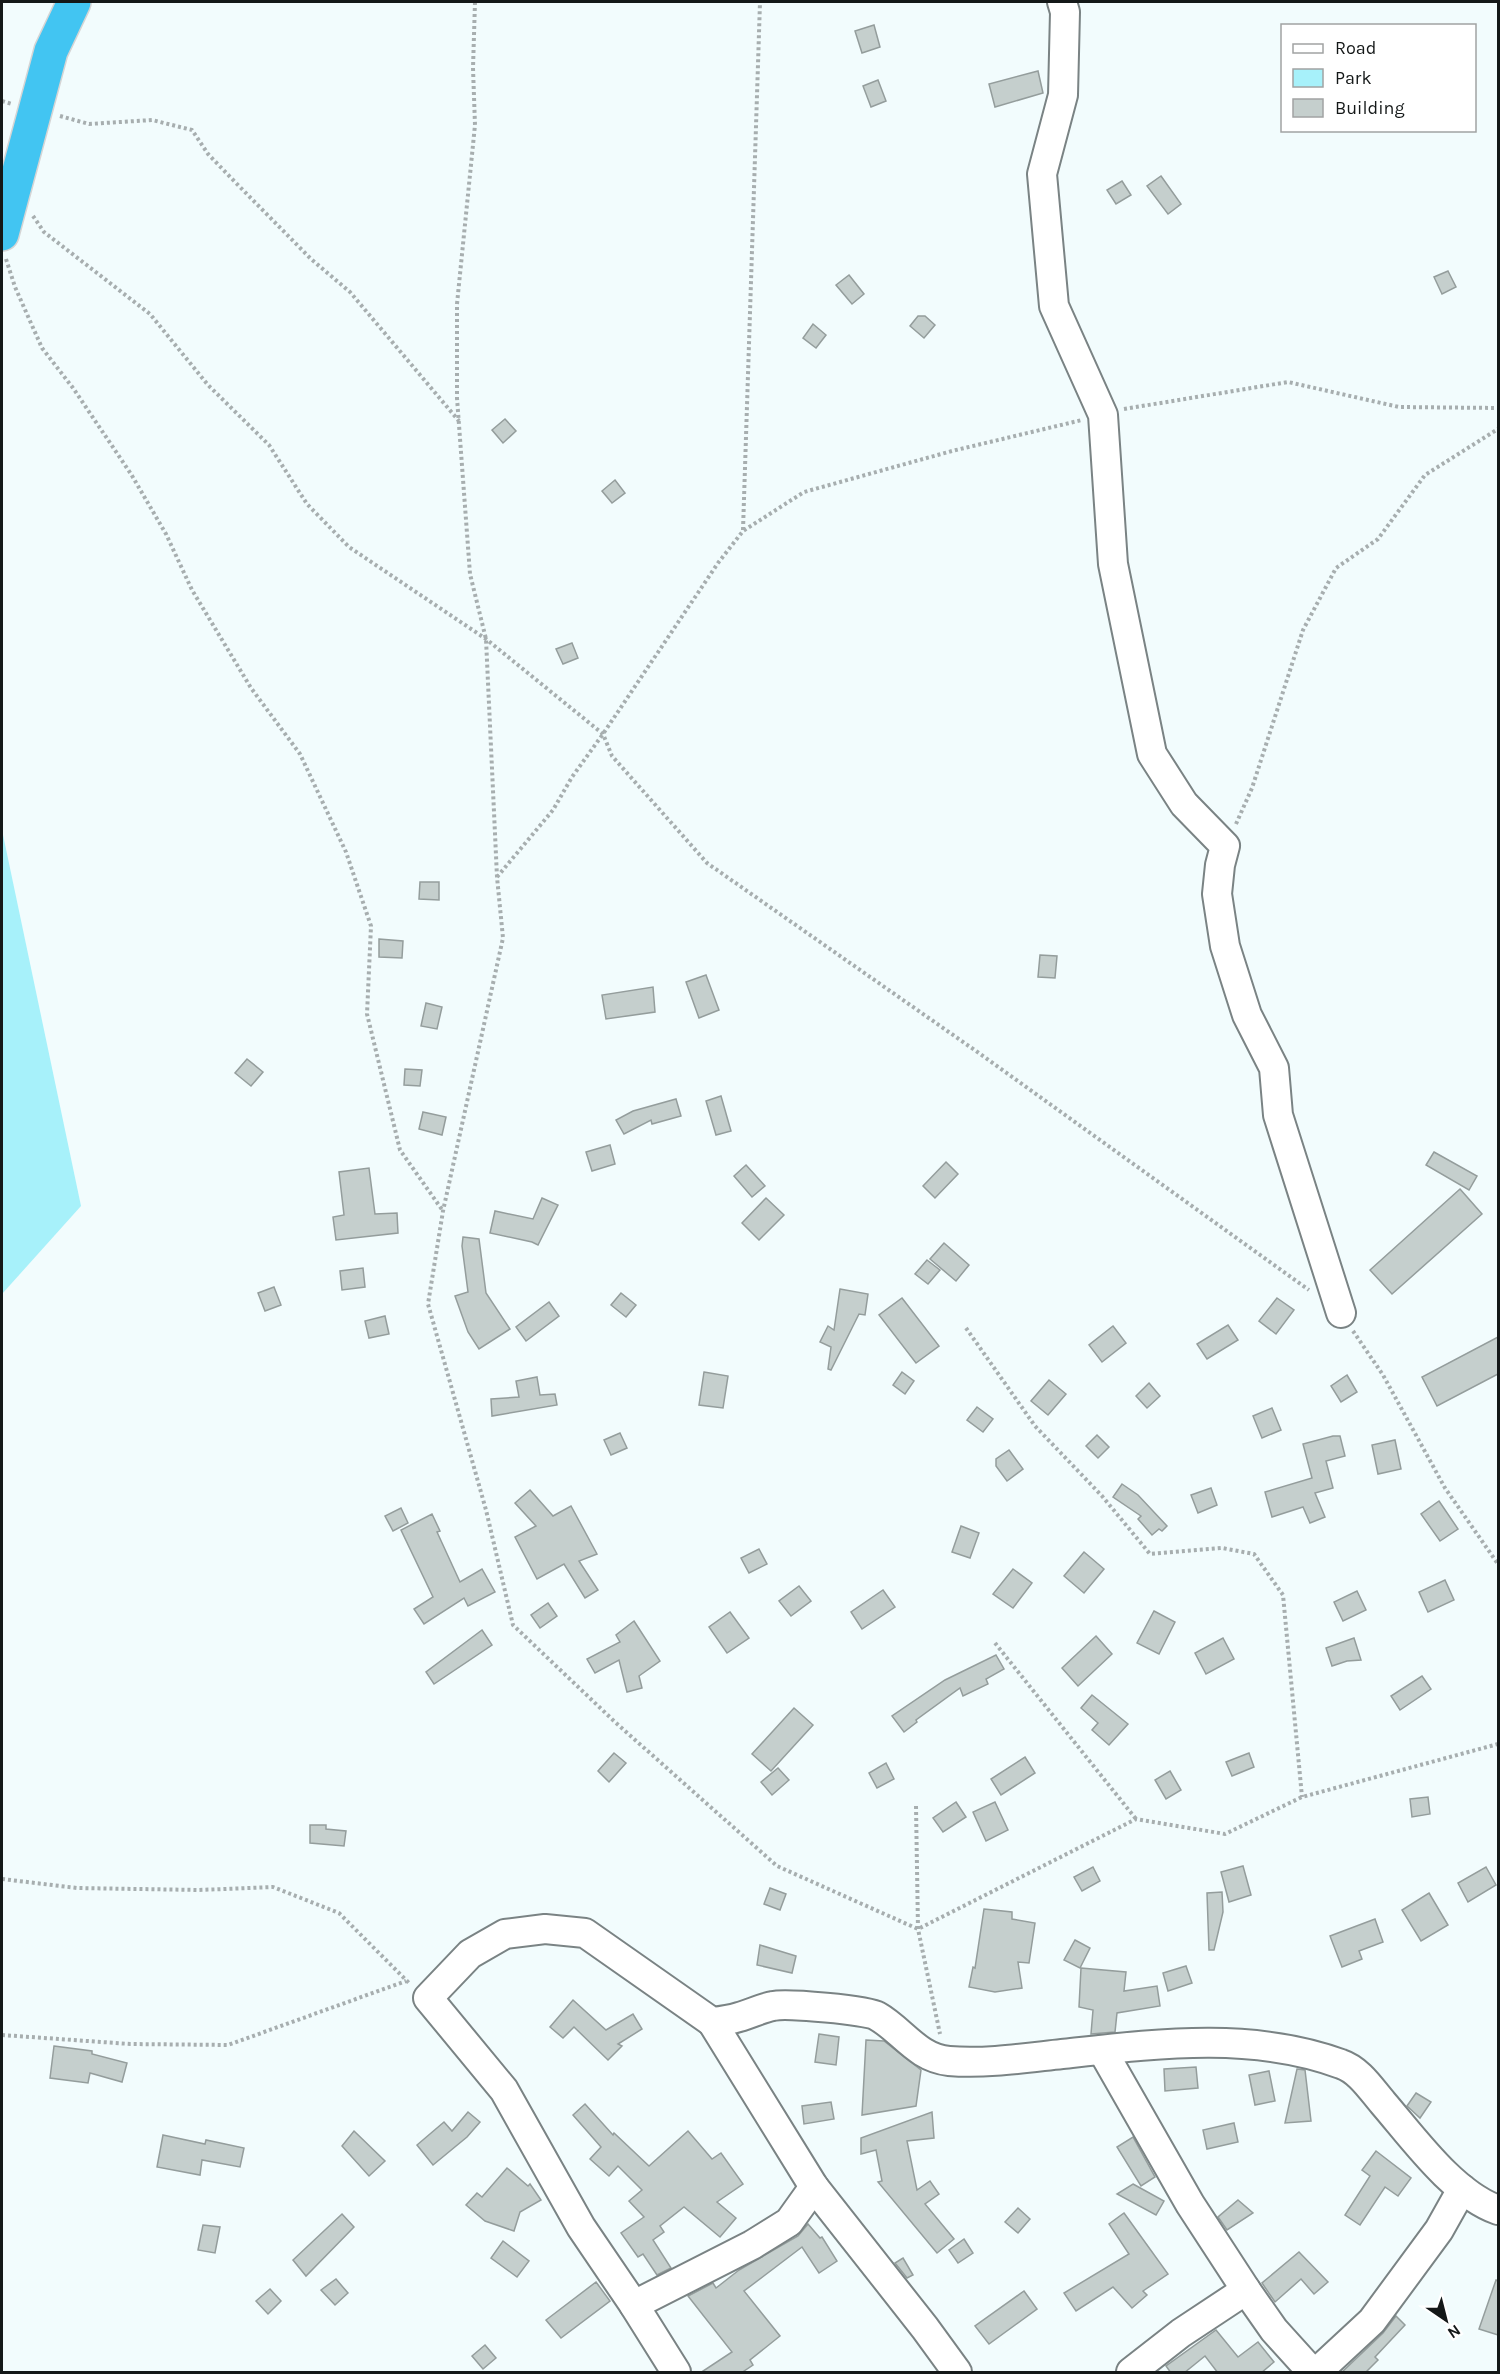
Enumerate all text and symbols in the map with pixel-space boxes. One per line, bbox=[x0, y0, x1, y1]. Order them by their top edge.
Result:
legend bbox=[1281, 24, 1476, 132]
text: Road bbox=[1335, 37, 1376, 59]
text: Park bbox=[1335, 67, 1372, 89]
text: Building bbox=[1335, 97, 1405, 119]
north arrow bbox=[1416, 2290, 1476, 2350]
text: N bbox=[1444, 2321, 1464, 2343]

